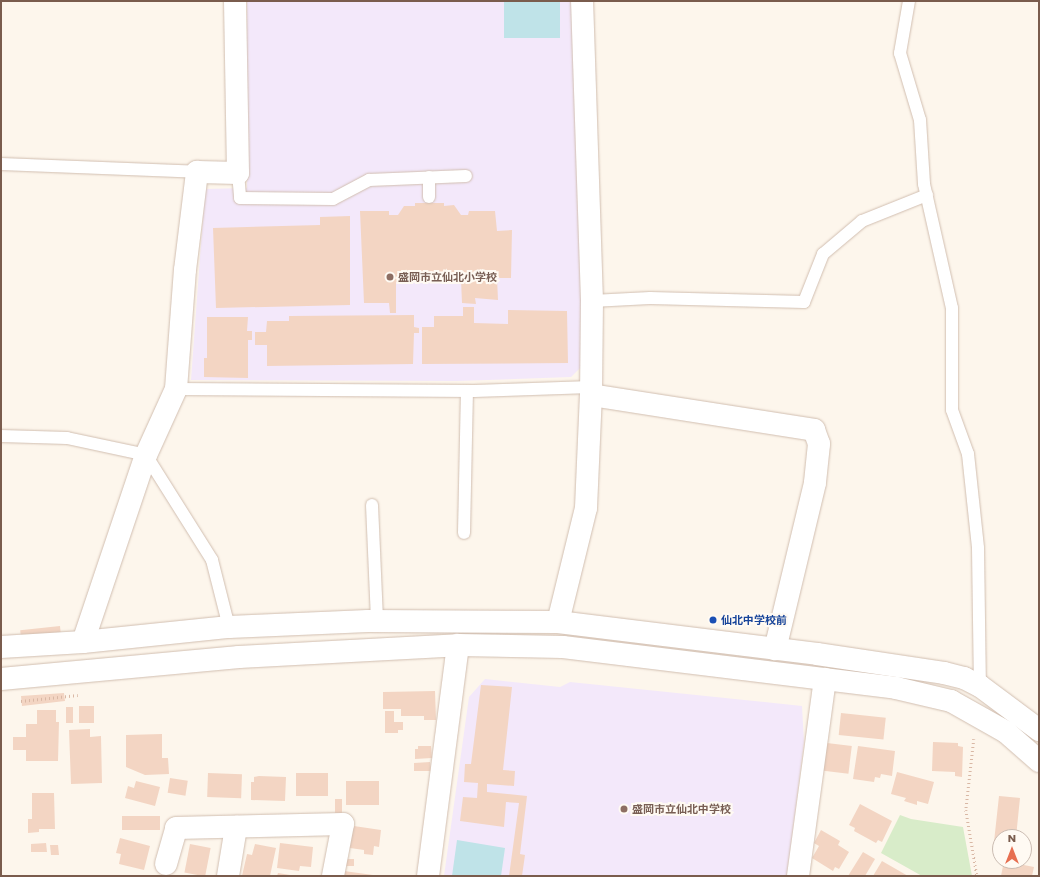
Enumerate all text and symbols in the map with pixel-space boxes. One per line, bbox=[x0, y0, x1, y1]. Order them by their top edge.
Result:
place label: 盛岡市立仙北小学校 bbox=[398, 270, 497, 284]
marker: 盛岡市立仙北小学校 bbox=[385, 272, 395, 282]
place label: 仙北中学校前 bbox=[721, 613, 787, 627]
marker: 仙北中学校前 bbox=[708, 615, 718, 625]
place label: 盛岡市立仙北中学校 bbox=[632, 802, 731, 816]
marker: 盛岡市立仙北中学校 bbox=[619, 804, 629, 814]
north arrow bbox=[992, 829, 1032, 869]
text: N bbox=[1008, 830, 1016, 846]

